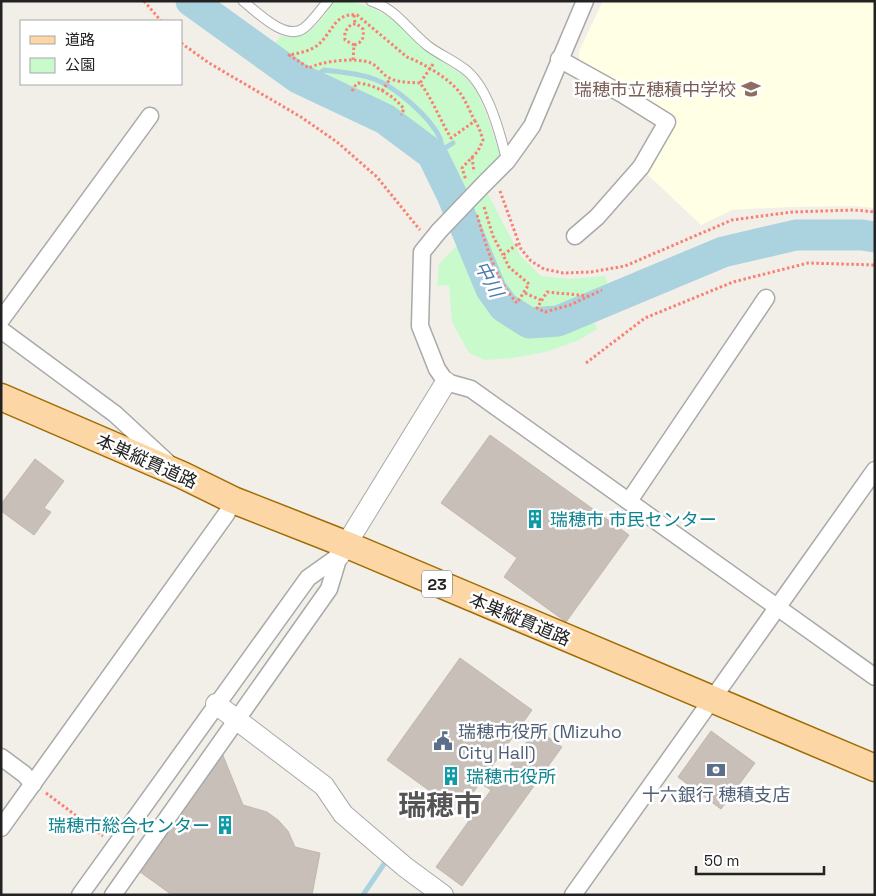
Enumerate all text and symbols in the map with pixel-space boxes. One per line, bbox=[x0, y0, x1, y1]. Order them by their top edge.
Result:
legend bbox=[20, 20, 182, 85]
text: 道路 bbox=[65, 30, 95, 49]
text: 公園 bbox=[65, 55, 95, 74]
place label: 瑞穂市立穂積中学校 bbox=[574, 78, 736, 101]
school or university icon: 瑞穂市立穂積中学校 bbox=[740, 78, 762, 100]
water label: 中川 bbox=[469, 256, 510, 303]
street label: 本巣縦貫道路 bbox=[93, 429, 201, 493]
building icon: 瑞穂市 市民センター bbox=[524, 508, 546, 530]
place label: 瑞穂市 市民センター bbox=[550, 508, 717, 531]
road number: 23 bbox=[422, 570, 452, 598]
street label: 本巣縦貫道路 bbox=[466, 587, 574, 651]
place label: 瑞穂市役所 (Mizuho City Hall) bbox=[458, 720, 622, 764]
public building icon: 瑞穂市役所 (Mizuho City Hall) bbox=[432, 730, 454, 752]
bank icon: 十六銀行 穂積支店 bbox=[705, 759, 727, 781]
building icon: 瑞穂市役所 bbox=[440, 765, 462, 787]
place label: 瑞穂市役所 bbox=[466, 765, 556, 788]
place label: 十六銀行 穂積支店 bbox=[642, 783, 790, 806]
district label: 瑞穂市 bbox=[398, 787, 482, 823]
place label: 瑞穂市総合センター bbox=[48, 814, 210, 837]
building icon: 瑞穂市総合センター bbox=[214, 814, 236, 836]
scale bar bbox=[696, 844, 824, 876]
text: 50 m bbox=[704, 851, 739, 870]

